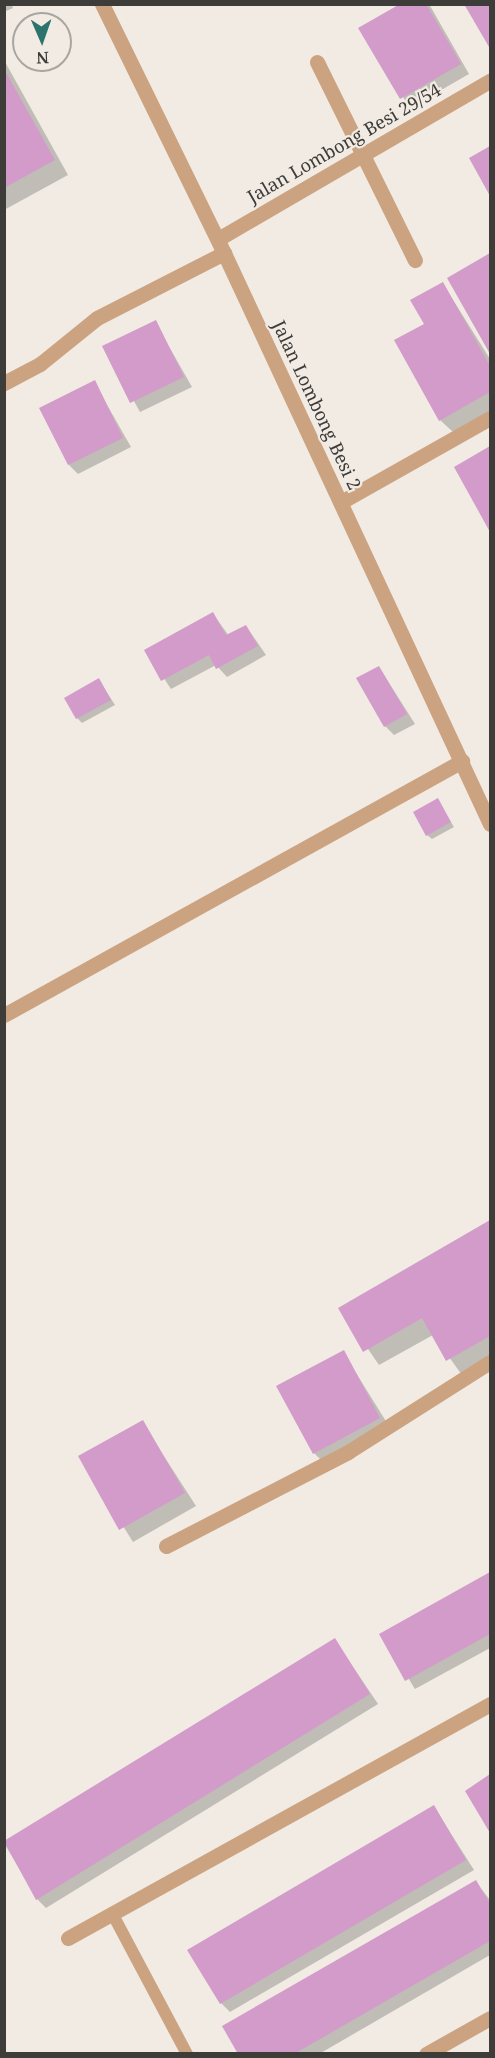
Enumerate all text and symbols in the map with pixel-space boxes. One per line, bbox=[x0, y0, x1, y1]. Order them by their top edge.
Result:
north arrow bbox=[12, 12, 72, 72]
text: N bbox=[36, 47, 49, 69]
street label: Jalan Lombong Besi 29/54 bbox=[243, 79, 445, 207]
street label: Jalan Lombong Besi 2 bbox=[268, 317, 366, 493]

